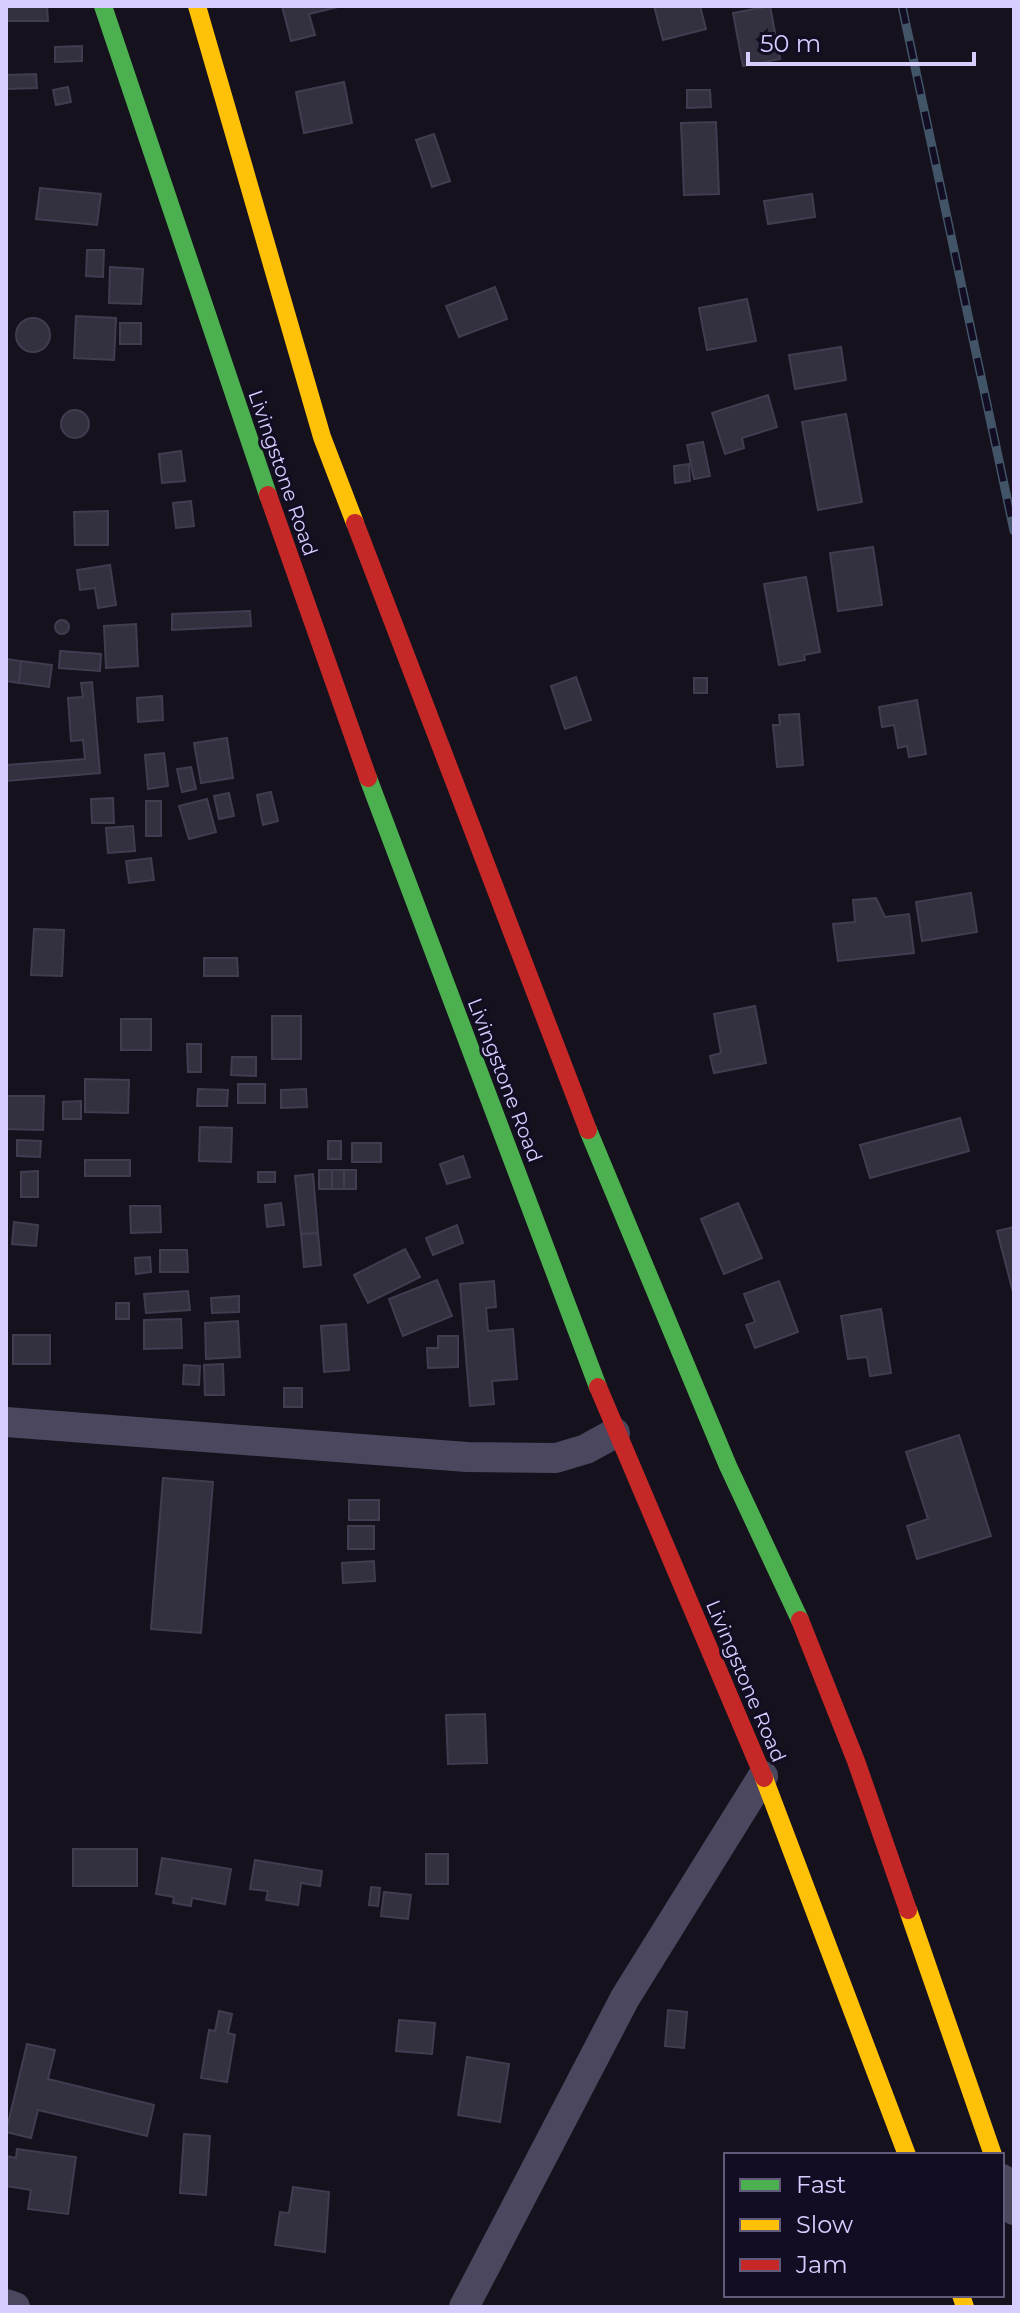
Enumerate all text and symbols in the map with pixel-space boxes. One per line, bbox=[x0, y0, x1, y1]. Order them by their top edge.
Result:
scale bar bbox=[748, 16, 974, 66]
text: 50 m bbox=[760, 29, 821, 58]
street label: Livingstone Road bbox=[243, 387, 323, 559]
street label: Livingstone Road bbox=[463, 995, 547, 1165]
street label: Livingstone Road bbox=[701, 1596, 791, 1766]
legend bbox=[724, 2153, 1004, 2297]
text: Fast bbox=[796, 2170, 847, 2199]
text: Slow bbox=[796, 2210, 853, 2239]
text: Jam bbox=[795, 2250, 848, 2279]

